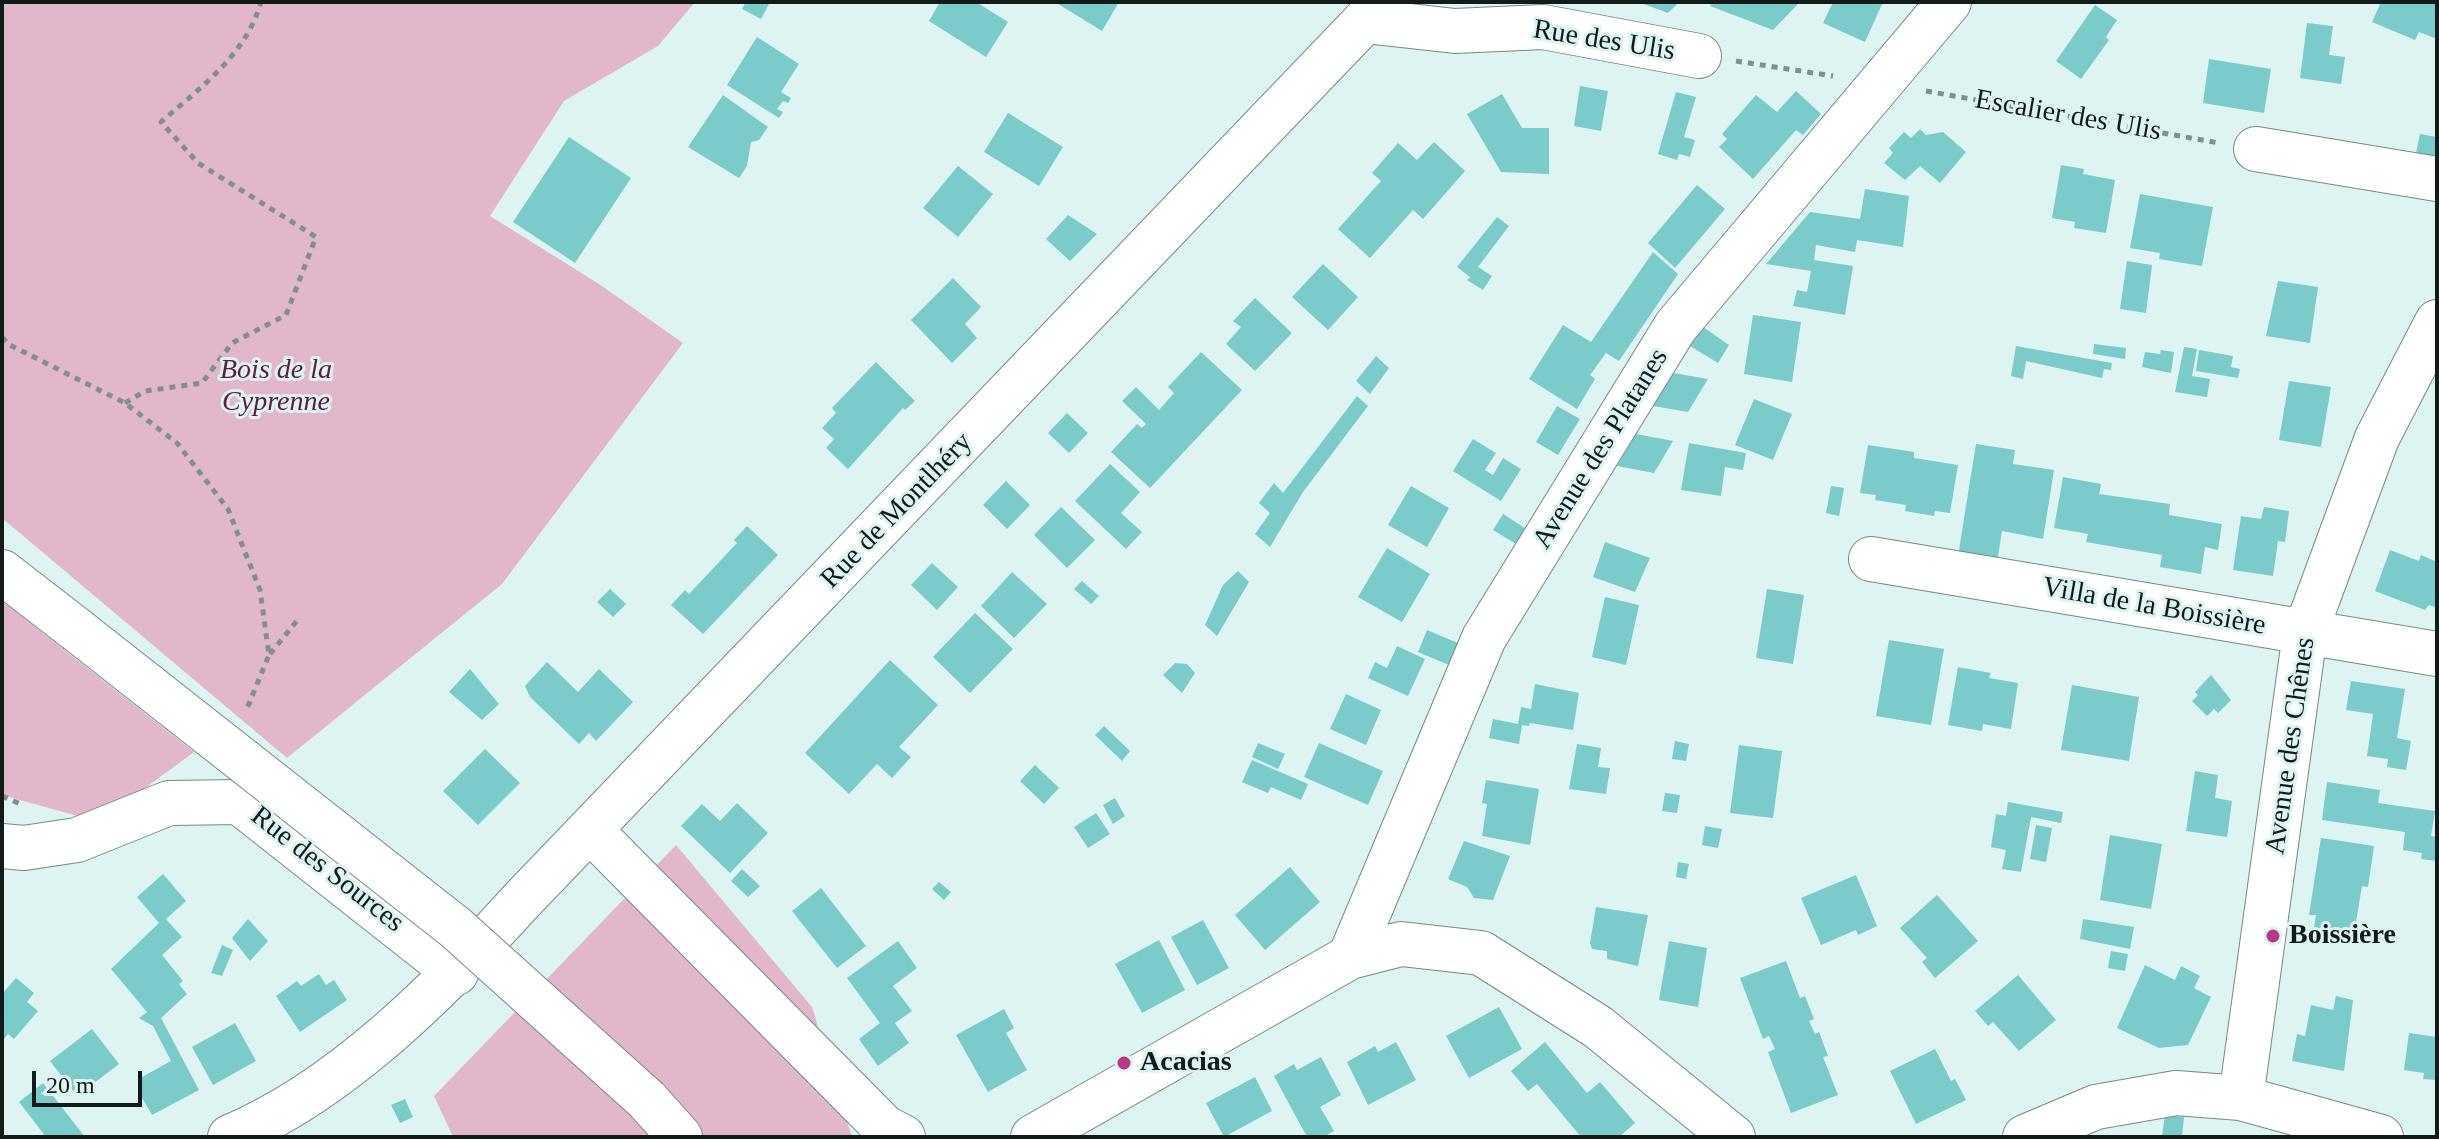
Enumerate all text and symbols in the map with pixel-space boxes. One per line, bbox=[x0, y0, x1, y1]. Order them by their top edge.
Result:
street label: Rue des Ulis bbox=[1531, 13, 1677, 69]
street label: Escalier des Ulis bbox=[1972, 83, 2164, 149]
street label: Avenue des Platanes bbox=[1526, 343, 1676, 555]
park label: Bois de la Cyprenne bbox=[220, 354, 332, 420]
street label: Rue de Montlhéry bbox=[814, 426, 980, 596]
street label: Villa de la Boissière bbox=[2040, 571, 2268, 643]
street label: Avenue des Chênes bbox=[2259, 635, 2323, 857]
street label: Rue des Sources bbox=[244, 800, 410, 940]
place label: Boissière bbox=[2289, 919, 2396, 953]
marker: Boissière bbox=[2264, 927, 2282, 945]
place label: Acacias bbox=[1140, 1046, 1232, 1080]
marker: Acacias bbox=[1115, 1054, 1133, 1072]
scale bar bbox=[36, 1055, 146, 1105]
text: 20 m bbox=[46, 1072, 95, 1098]

